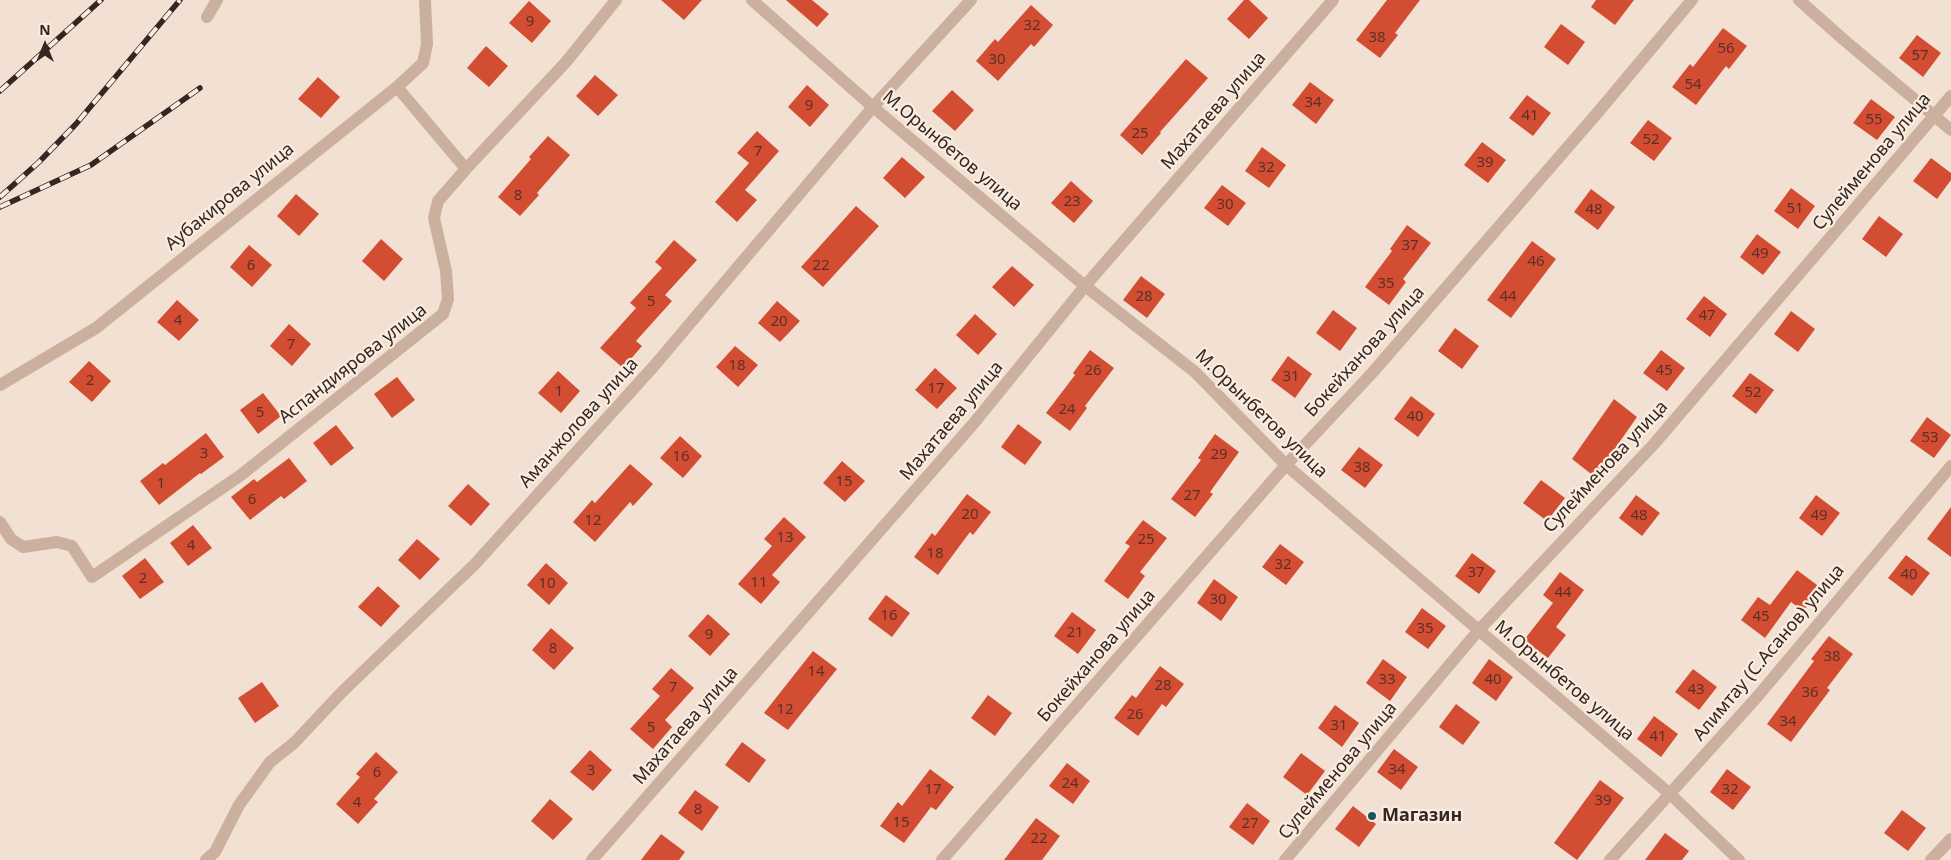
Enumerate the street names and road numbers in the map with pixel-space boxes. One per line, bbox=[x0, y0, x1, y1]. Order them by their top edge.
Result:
street label: Махатаева улица bbox=[1157, 48, 1271, 174]
street label: М.Орынбетов улица bbox=[878, 86, 1026, 216]
street label: Сулейменова улица bbox=[1808, 89, 1936, 235]
street label: Аубакирова улица bbox=[161, 138, 299, 256]
street label: Бокейханова улица bbox=[1301, 282, 1429, 422]
street label: Аспандиярова улица bbox=[275, 299, 431, 429]
street label: М.Орынбетов улица bbox=[1190, 345, 1332, 483]
street label: Аманжолова улица bbox=[515, 354, 643, 492]
street label: Махатаева улица bbox=[896, 357, 1008, 485]
street label: Сулейменова улица bbox=[1539, 396, 1673, 538]
street label: Алимтау (С.Асанов) улица bbox=[1689, 560, 1849, 746]
street label: Бокейханова улица bbox=[1034, 585, 1160, 727]
street label: М.Орынбетов улица bbox=[1490, 616, 1638, 746]
street label: Махатаева улица bbox=[629, 663, 743, 789]
street label: Сулейменова улица bbox=[1274, 698, 1402, 844]

